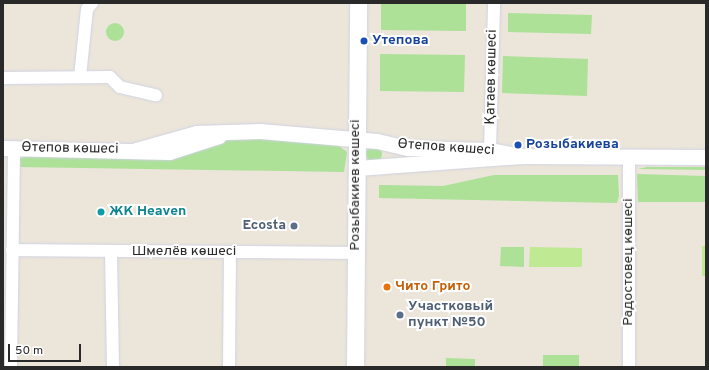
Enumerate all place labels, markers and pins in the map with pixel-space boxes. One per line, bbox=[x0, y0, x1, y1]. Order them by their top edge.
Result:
place label: Утепова bbox=[372, 33, 429, 49]
marker: Утепова bbox=[359, 36, 369, 46]
place label: Розыбакиева bbox=[526, 137, 619, 153]
marker: Розыбакиева bbox=[513, 140, 523, 150]
place label: ЖК Heaven bbox=[109, 204, 186, 220]
marker: ЖК Heaven bbox=[96, 207, 106, 217]
place label: Ecosta bbox=[242, 218, 286, 234]
marker: Ecosta bbox=[289, 221, 299, 231]
place label: Чито Грито bbox=[395, 279, 471, 295]
marker: Чито Грито bbox=[382, 282, 392, 292]
place label: Участковый пункт №50 bbox=[408, 299, 493, 332]
marker: Участковый пункт №50 bbox=[395, 310, 405, 320]

